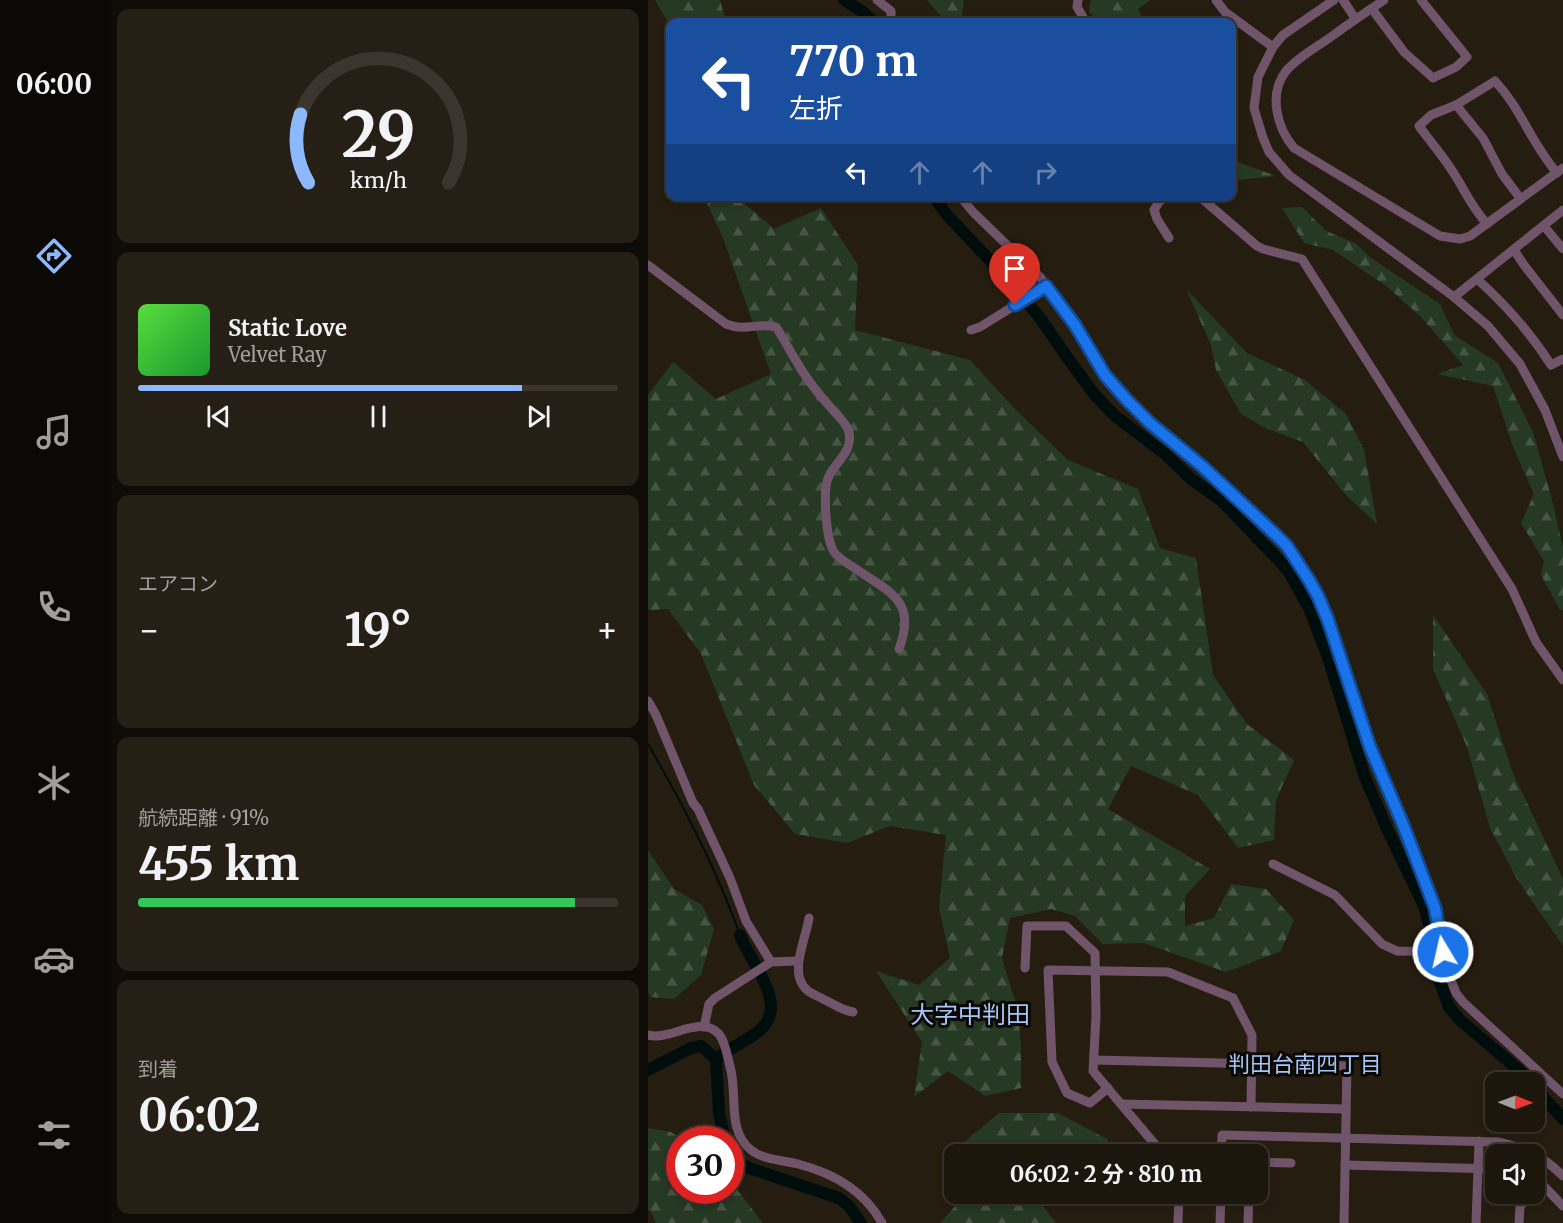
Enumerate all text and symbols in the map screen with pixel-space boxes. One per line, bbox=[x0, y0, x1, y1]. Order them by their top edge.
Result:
text: 770 m bbox=[789, 35, 917, 87]
icon: left bbox=[690, 42, 768, 120]
text: 06:00 bbox=[16, 67, 92, 101]
text: 左折 bbox=[789, 91, 843, 125]
text: 29 bbox=[341, 96, 415, 174]
icon: left bbox=[840, 156, 873, 189]
icon: ahead bbox=[903, 156, 936, 189]
icon: ahead bbox=[966, 156, 999, 189]
icon: right bbox=[1029, 156, 1062, 189]
text: km/h bbox=[350, 167, 406, 194]
icon: directions bbox=[33, 235, 75, 277]
pin bbox=[989, 243, 1040, 305]
icon: arrive bbox=[998, 252, 1031, 285]
text: Static Love bbox=[228, 314, 347, 342]
text: Velvet Ray bbox=[228, 342, 327, 367]
icon: previous bbox=[202, 400, 235, 433]
icon: pause bbox=[362, 400, 395, 433]
icon: next bbox=[522, 400, 555, 433]
icon: music bbox=[33, 411, 75, 453]
text: エアコン bbox=[138, 571, 218, 596]
icon: phone bbox=[33, 586, 75, 628]
text: 19° bbox=[344, 602, 412, 658]
text: − bbox=[138, 610, 160, 651]
text: + bbox=[596, 610, 618, 651]
icon: climate bbox=[33, 762, 75, 804]
text: 航続距離 · 91% bbox=[138, 805, 269, 830]
text: 455 km bbox=[138, 836, 299, 892]
position arrow bbox=[1411, 920, 1475, 984]
icon: car bbox=[33, 938, 75, 980]
district label: 大字中判田 bbox=[910, 999, 1030, 1030]
district label: 判田台南四丁目 bbox=[1228, 1050, 1382, 1078]
text: 到着 bbox=[138, 1056, 178, 1081]
north arrow bbox=[1485, 1072, 1545, 1132]
map controls bbox=[1485, 1072, 1545, 1204]
text: 06:02 bbox=[138, 1087, 260, 1143]
icon: filters bbox=[33, 1114, 75, 1156]
speed limit sign: 30 bbox=[666, 1126, 744, 1204]
button: sound bbox=[1485, 1144, 1545, 1204]
text: 06:02 · 2 分 · 810 m bbox=[1010, 1160, 1202, 1188]

